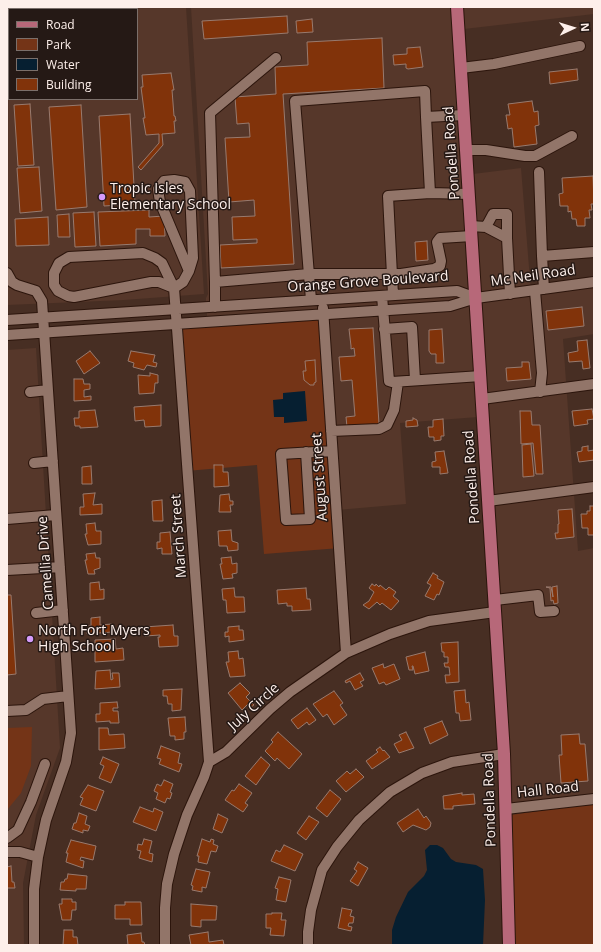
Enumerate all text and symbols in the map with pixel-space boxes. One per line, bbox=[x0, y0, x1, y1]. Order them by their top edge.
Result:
legend bbox=[8, 8, 138, 100]
north arrow bbox=[553, 8, 593, 48]
text: Road bbox=[46, 16, 75, 33]
text: N bbox=[578, 22, 593, 32]
text: Park bbox=[46, 36, 71, 53]
text: Water bbox=[46, 56, 80, 73]
text: Building bbox=[46, 76, 91, 93]
street label: Pondella Road bbox=[440, 106, 464, 200]
place label: Tropic Isles Elementary School bbox=[110, 181, 231, 214]
marker: Tropic Isles Elementary School bbox=[97, 192, 107, 202]
street label: Mc Neil Road bbox=[490, 262, 576, 290]
street label: Orange Grove Boulevard bbox=[287, 268, 449, 296]
street label: Pondella Road bbox=[460, 430, 484, 524]
street label: August Street bbox=[309, 433, 331, 521]
street label: March Street bbox=[168, 493, 190, 579]
street label: Camellia Drive bbox=[34, 516, 58, 610]
place label: North Fort Myers High School bbox=[38, 623, 150, 656]
marker: North Fort Myers High School bbox=[25, 634, 35, 644]
street label: July Circle bbox=[225, 680, 283, 734]
street label: Pondella Road bbox=[480, 753, 500, 847]
street label: Hall Road bbox=[516, 778, 580, 802]

